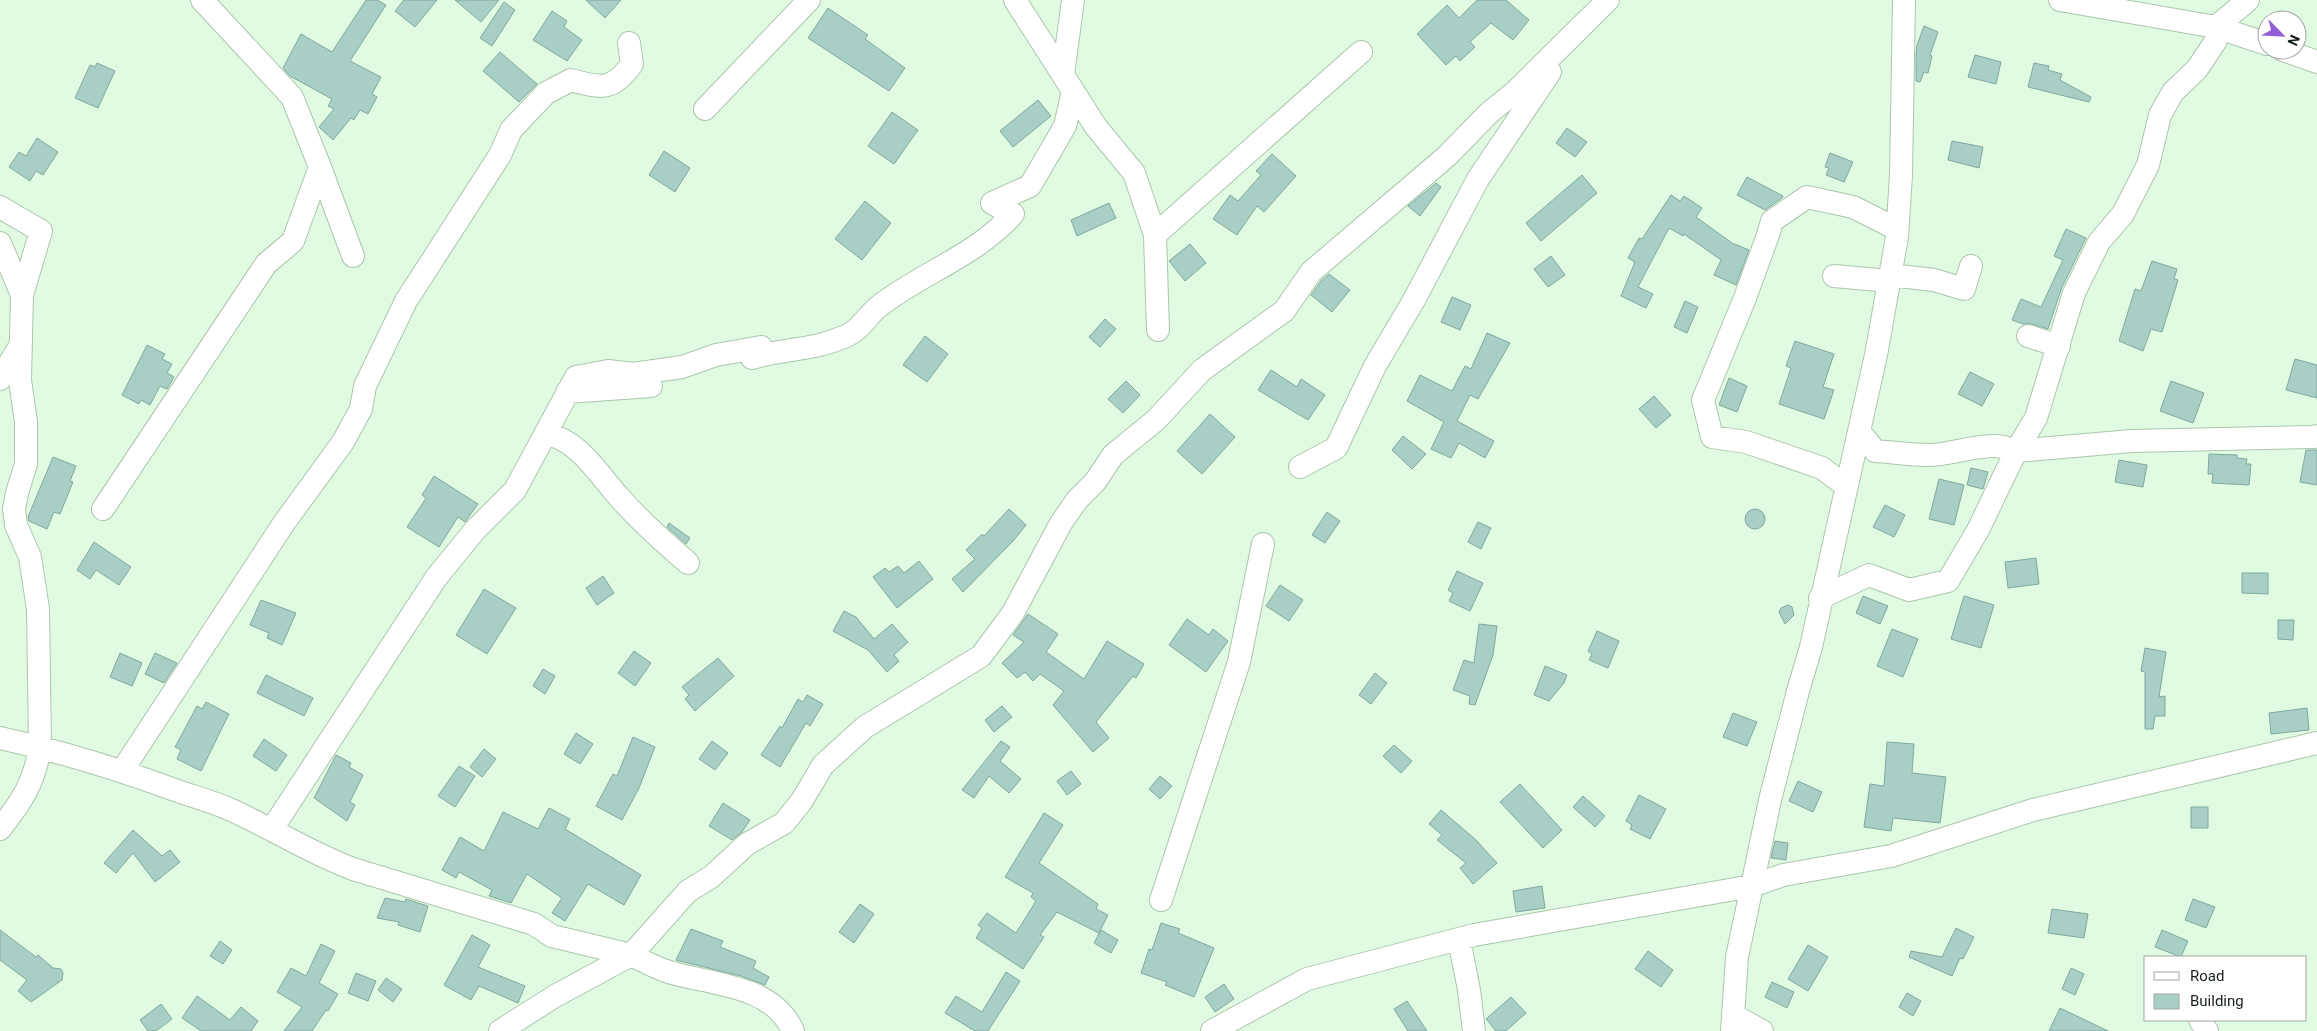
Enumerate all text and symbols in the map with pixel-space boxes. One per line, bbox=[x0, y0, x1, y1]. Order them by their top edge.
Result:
north arrow bbox=[2257, 10, 2307, 60]
text: N bbox=[2285, 33, 2303, 48]
legend bbox=[2144, 956, 2307, 1021]
text: Road bbox=[2190, 967, 2224, 985]
text: Building bbox=[2190, 992, 2244, 1010]

